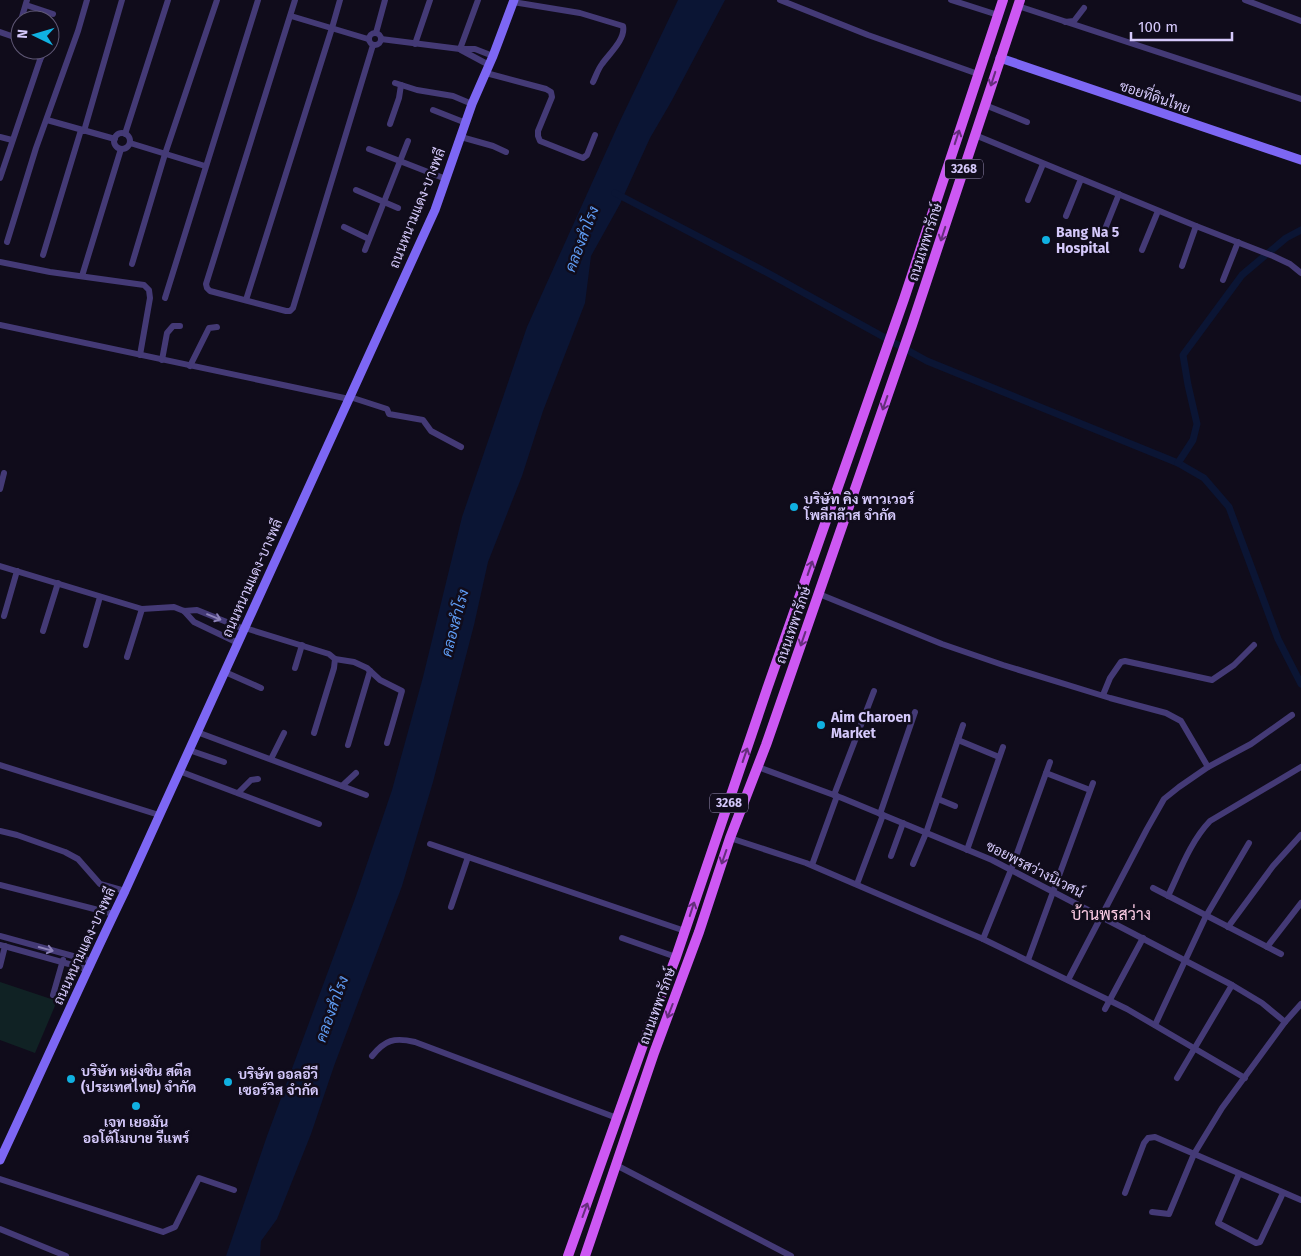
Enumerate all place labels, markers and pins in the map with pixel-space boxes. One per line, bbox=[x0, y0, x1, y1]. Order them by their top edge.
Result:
place label: Bang Na 5 Hospital bbox=[1056, 224, 1120, 257]
marker: Bang Na 5 Hospital bbox=[1040, 234, 1052, 246]
place label: บริษัท คิง พาวเวอร์ โพลีกล๊าส จำกัด bbox=[803, 490, 915, 524]
marker: บริษัท คิง พาวเวอร์ โพลีกล๊าส จำกัด bbox=[788, 501, 800, 513]
place label: Aim Charoen Market bbox=[830, 709, 911, 742]
marker: Aim Charoen Market bbox=[815, 719, 827, 731]
place label: บริษัท หย่งซิน สตีล (ประเทศไทย) จํากัด bbox=[81, 1062, 196, 1096]
place label: บริษัท ออลอีวี เซอร์วิส จำกัด bbox=[238, 1065, 319, 1099]
marker: บริษัท หย่งซิน สตีล (ประเทศไทย) จํากัด bbox=[65, 1073, 77, 1085]
marker: บริษัท ออลอีวี เซอร์วิส จำกัด bbox=[222, 1076, 234, 1088]
marker: เจท เยอมัน ออโต้โมบาย รีแพร์ bbox=[130, 1100, 142, 1112]
place label: เจท เยอมัน ออโต้โมบาย รีแพร์ bbox=[83, 1114, 191, 1147]

